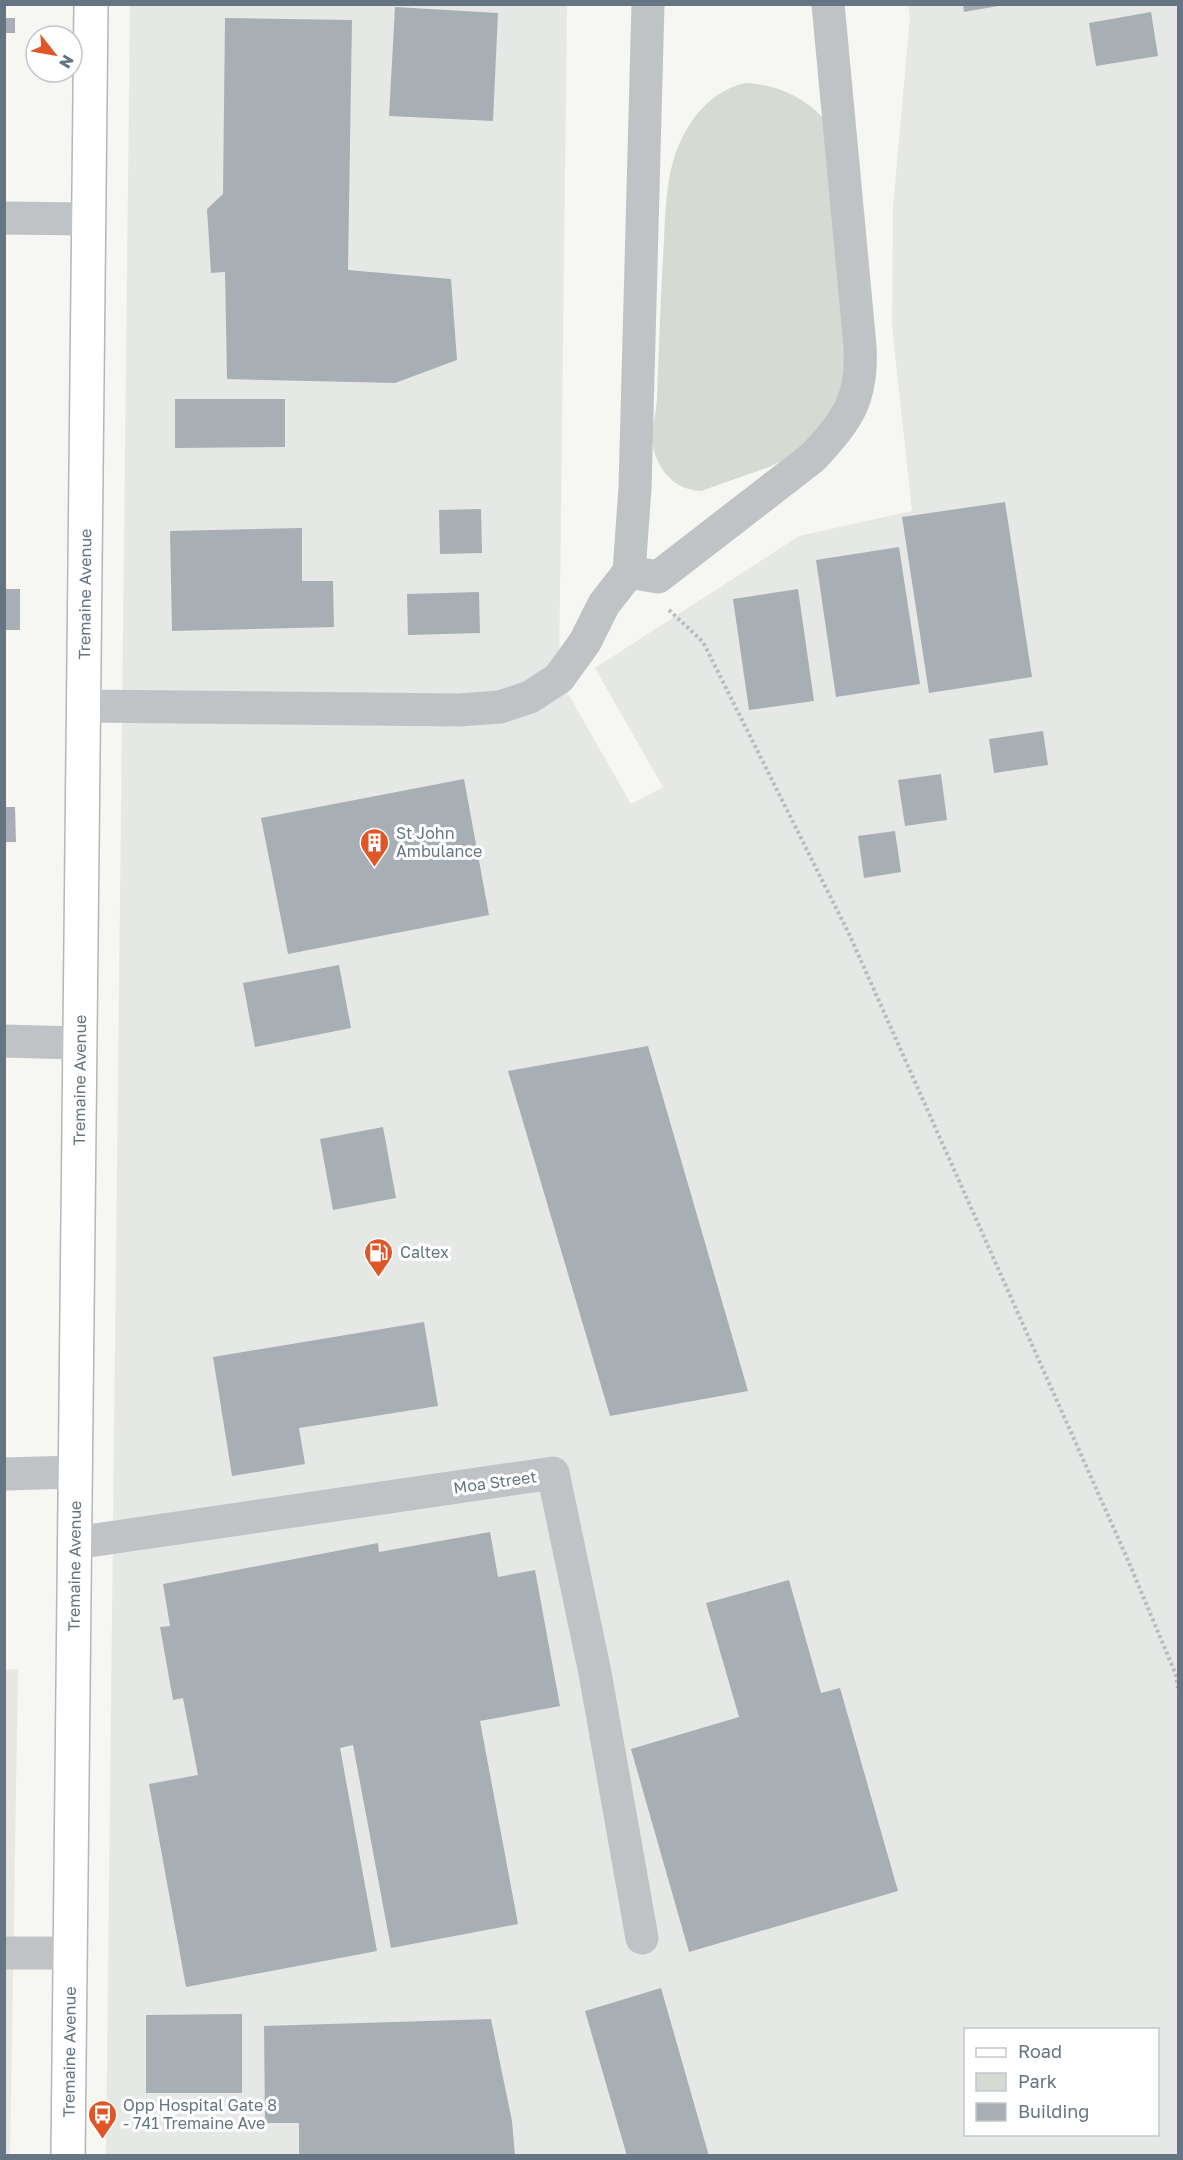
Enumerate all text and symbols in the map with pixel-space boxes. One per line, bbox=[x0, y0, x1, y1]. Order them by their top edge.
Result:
north arrow bbox=[24, 24, 84, 84]
text: N bbox=[55, 51, 79, 72]
street label: Tremaine Avenue bbox=[74, 528, 95, 660]
place label: St John Ambulance bbox=[396, 823, 482, 861]
building icon: St John Ambulance bbox=[359, 826, 391, 868]
street label: Tremaine Avenue bbox=[69, 1014, 90, 1146]
fuel station icon: Caltex bbox=[363, 1236, 395, 1278]
place label: Caltex bbox=[400, 1242, 449, 1262]
street label: Moa Street bbox=[452, 1466, 538, 1498]
street label: Tremaine Avenue bbox=[64, 1500, 85, 1632]
street label: Tremaine Avenue bbox=[58, 1986, 80, 2118]
legend bbox=[964, 2028, 1159, 2136]
text: Road bbox=[1018, 2040, 1062, 2062]
text: Park bbox=[1018, 2070, 1057, 2092]
place label: Opp Hospital Gate 8 - 741 Tremaine Ave bbox=[123, 2095, 277, 2133]
bus stop icon: Opp Hospital Gate 8 - 741 Tremaine Ave bbox=[86, 2098, 118, 2140]
text: Building bbox=[1018, 2100, 1089, 2122]

